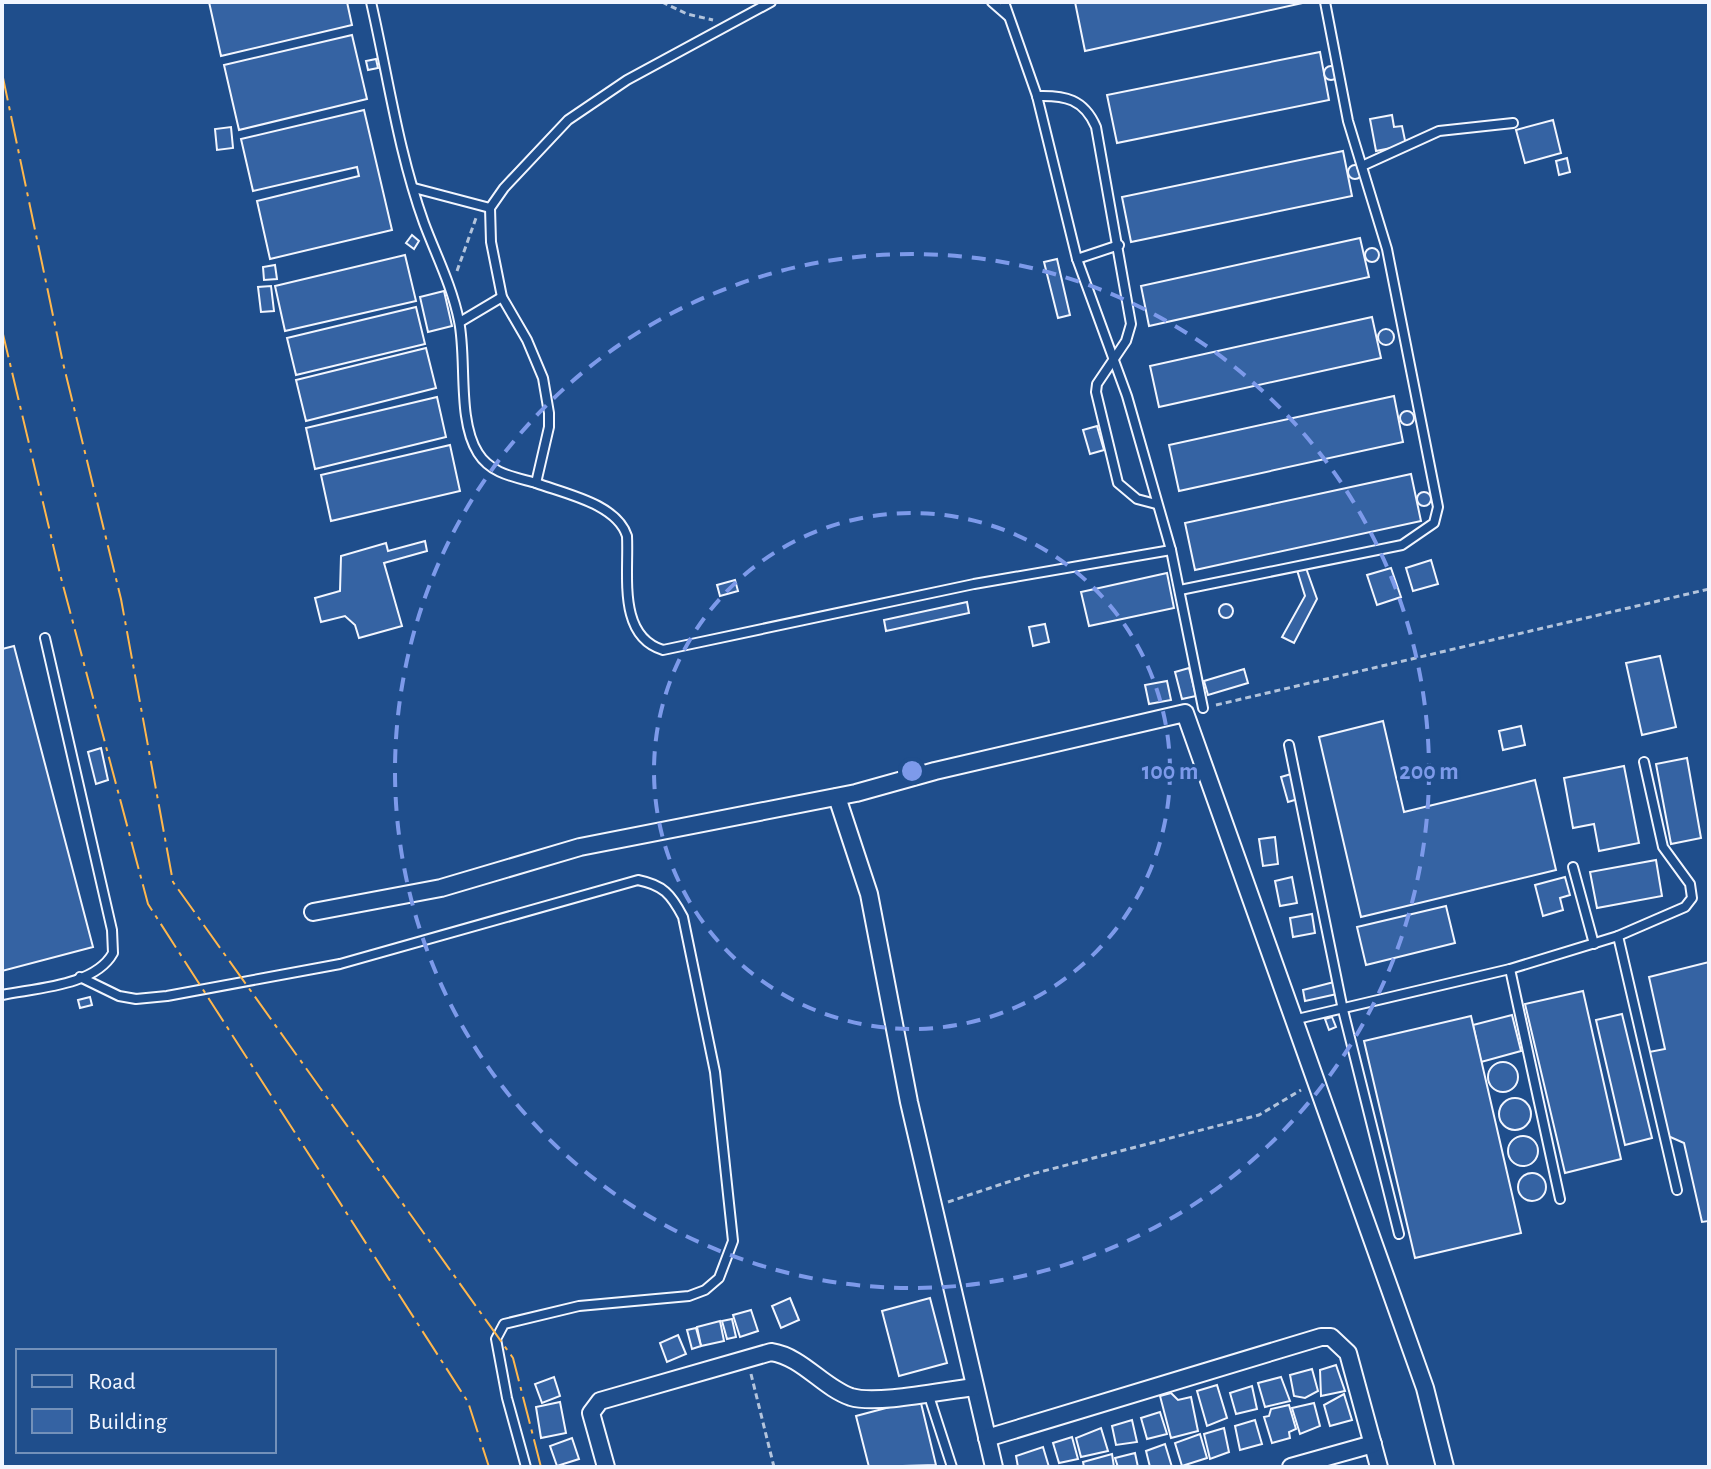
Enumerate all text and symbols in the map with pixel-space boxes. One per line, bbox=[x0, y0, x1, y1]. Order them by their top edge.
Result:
centre of rings bbox=[898, 757, 926, 785]
text: 100 m bbox=[1142, 760, 1198, 784]
text: 200 m bbox=[1399, 760, 1459, 784]
legend bbox=[16, 1349, 276, 1453]
text: Road bbox=[88, 1370, 136, 1394]
text: Building bbox=[88, 1410, 167, 1434]

